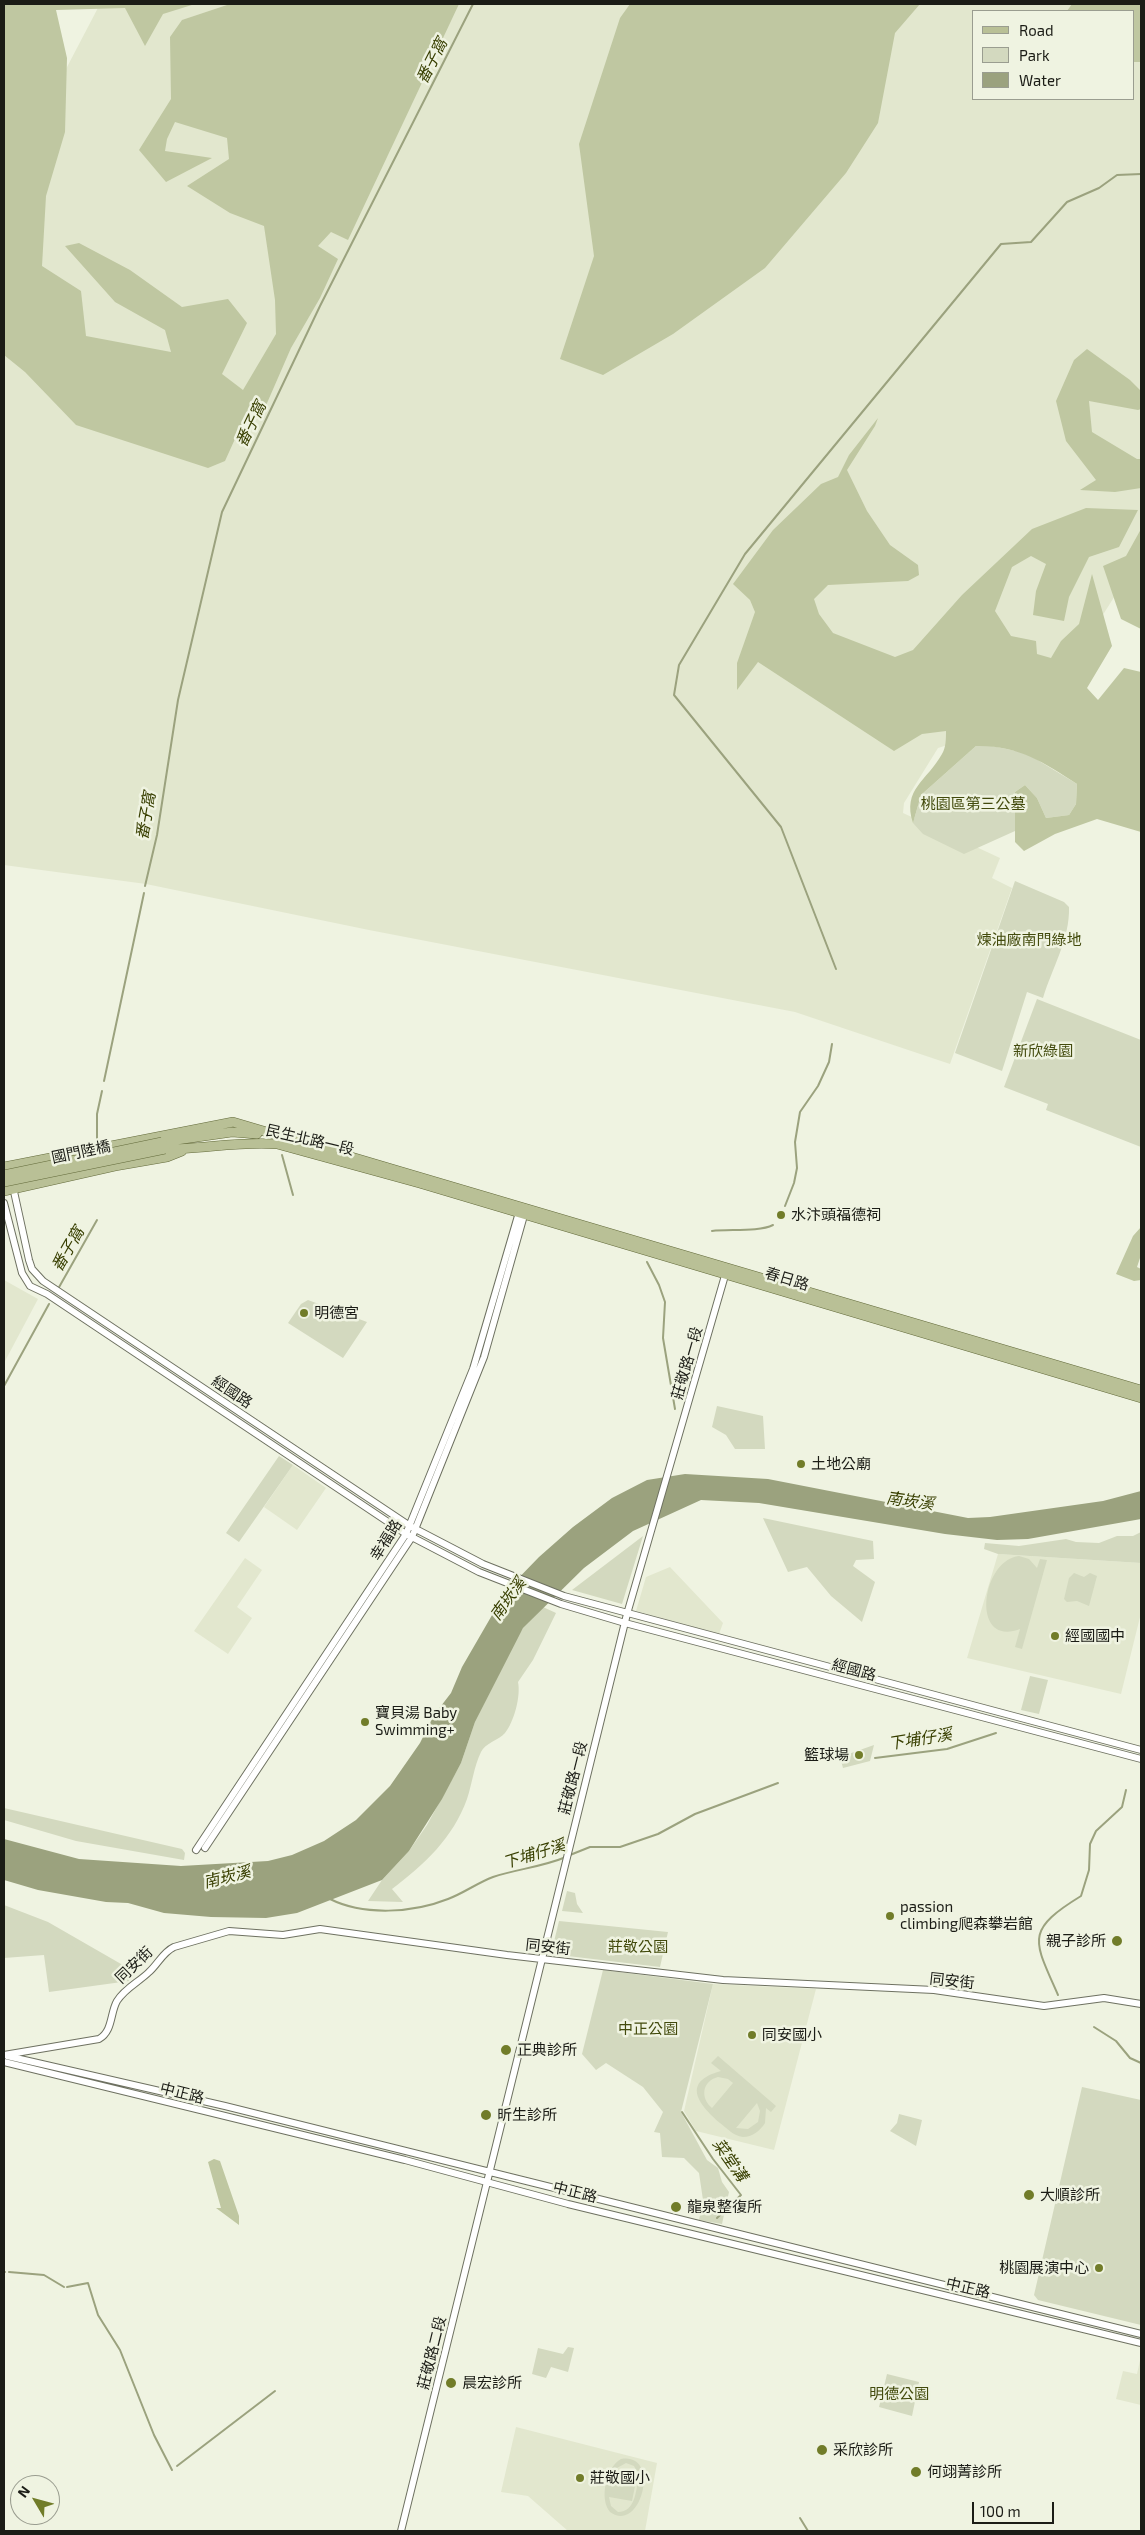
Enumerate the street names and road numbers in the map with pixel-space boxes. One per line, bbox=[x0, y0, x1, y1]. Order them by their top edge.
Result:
street label: 民生北路一段 bbox=[264, 1121, 356, 1159]
street label: 國門陸橋 bbox=[50, 1137, 112, 1167]
street label: 春日路 bbox=[763, 1264, 811, 1294]
street label: 莊敬路一段 bbox=[668, 1324, 706, 1402]
street label: 經國路 bbox=[208, 1372, 256, 1412]
street label: 幸福路 bbox=[366, 1516, 406, 1564]
street label: 經國路 bbox=[830, 1655, 878, 1685]
street label: 莊敬路一段 bbox=[555, 1739, 591, 1817]
street label: 同安街 bbox=[525, 1936, 571, 1958]
street label: 同安街 bbox=[112, 1943, 156, 1987]
street label: 同安街 bbox=[929, 1970, 975, 1992]
street label: 中正路 bbox=[158, 2079, 206, 2107]
street label: 中正路 bbox=[551, 2178, 599, 2206]
street label: 中正路 bbox=[944, 2274, 992, 2302]
street label: 莊敬路二段 bbox=[414, 2314, 450, 2392]

